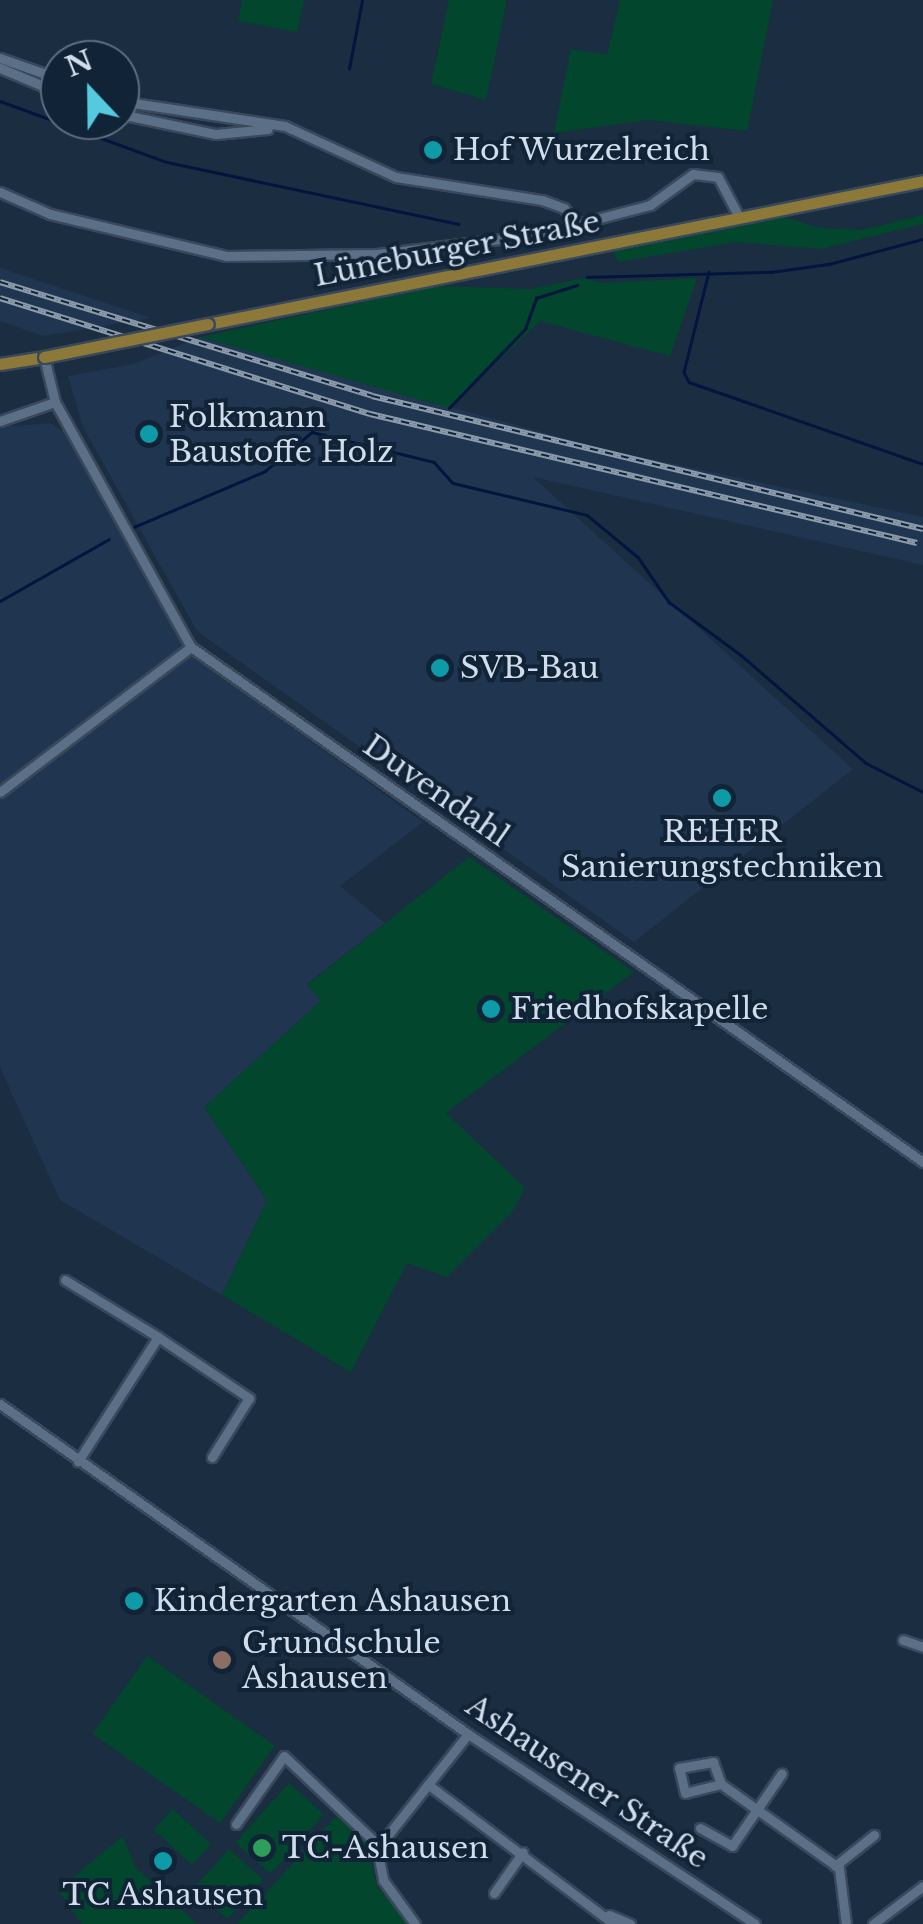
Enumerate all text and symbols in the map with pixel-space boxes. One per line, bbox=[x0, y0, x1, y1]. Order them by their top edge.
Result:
north arrow bbox=[40, 40, 140, 140]
text: N bbox=[61, 42, 98, 85]
place label: Hof Wurzelreich bbox=[453, 132, 711, 168]
marker: Hof Wurzelreich bbox=[422, 139, 444, 161]
street label: Lüneburger Straße bbox=[311, 204, 603, 294]
place label: Folkmann Baustoffe Holz bbox=[169, 399, 394, 470]
marker: Folkmann Baustoffe Holz bbox=[138, 423, 160, 445]
place label: SVB-Bau bbox=[460, 650, 599, 686]
marker: SVB-Bau bbox=[429, 657, 451, 679]
street label: Duvendahl bbox=[356, 728, 516, 854]
marker: REHER Sanierungstechniken bbox=[711, 787, 733, 809]
place label: REHER Sanierungstechniken bbox=[561, 814, 883, 884]
place label: Friedhofskapelle bbox=[511, 991, 768, 1027]
marker: Friedhofskapelle bbox=[480, 998, 502, 1020]
place label: Kindergarten Ashausen bbox=[154, 1583, 512, 1619]
marker: Kindergarten Ashausen bbox=[123, 1590, 145, 1612]
place label: Grundschule Ashausen bbox=[242, 1625, 441, 1696]
marker: Grundschule Ashausen bbox=[211, 1649, 233, 1671]
street label: Ashausener Straße bbox=[459, 1687, 715, 1877]
place label: TC-Ashausen bbox=[282, 1830, 489, 1866]
marker: TC-Ashausen bbox=[251, 1837, 273, 1859]
marker: TC Ashausen bbox=[152, 1850, 174, 1872]
place label: TC Ashausen bbox=[62, 1877, 264, 1913]

